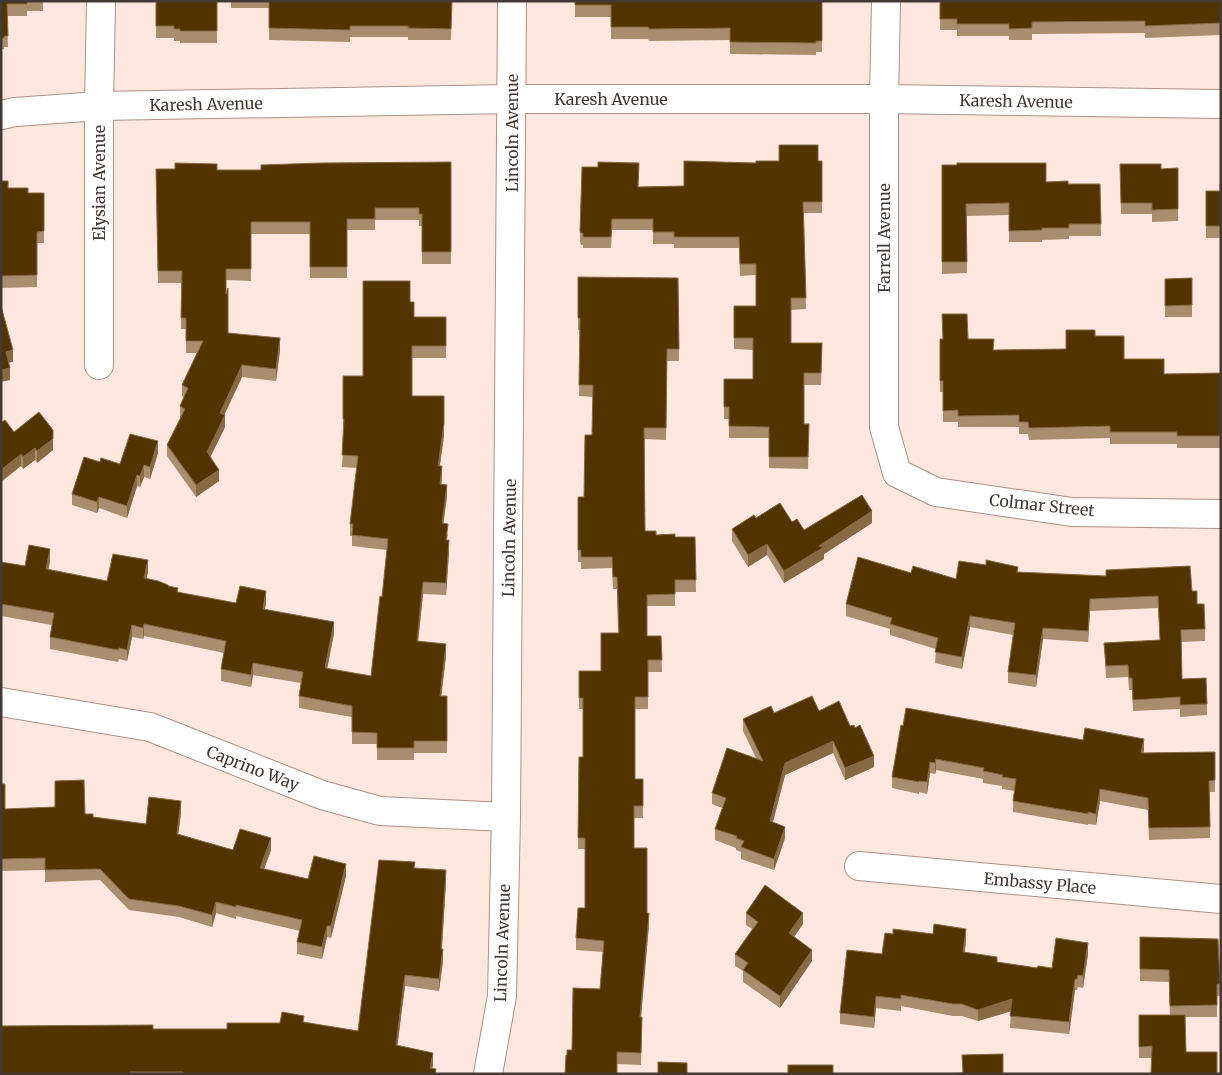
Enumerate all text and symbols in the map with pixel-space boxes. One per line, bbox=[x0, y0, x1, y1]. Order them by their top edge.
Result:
street label: Lincoln Avenue bbox=[502, 74, 522, 192]
street label: Karesh Avenue bbox=[554, 89, 668, 109]
street label: Karesh Avenue bbox=[959, 90, 1073, 112]
street label: Karesh Avenue bbox=[149, 93, 263, 115]
street label: Elysian Avenue bbox=[89, 125, 109, 241]
street label: Farrell Avenue bbox=[874, 183, 894, 293]
street label: Lincoln Avenue bbox=[498, 479, 520, 597]
street label: Colmar Street bbox=[988, 490, 1096, 521]
street label: Caprino Way bbox=[204, 741, 303, 795]
street label: Embassy Place bbox=[983, 868, 1097, 898]
street label: Lincoln Avenue bbox=[490, 884, 514, 1002]

